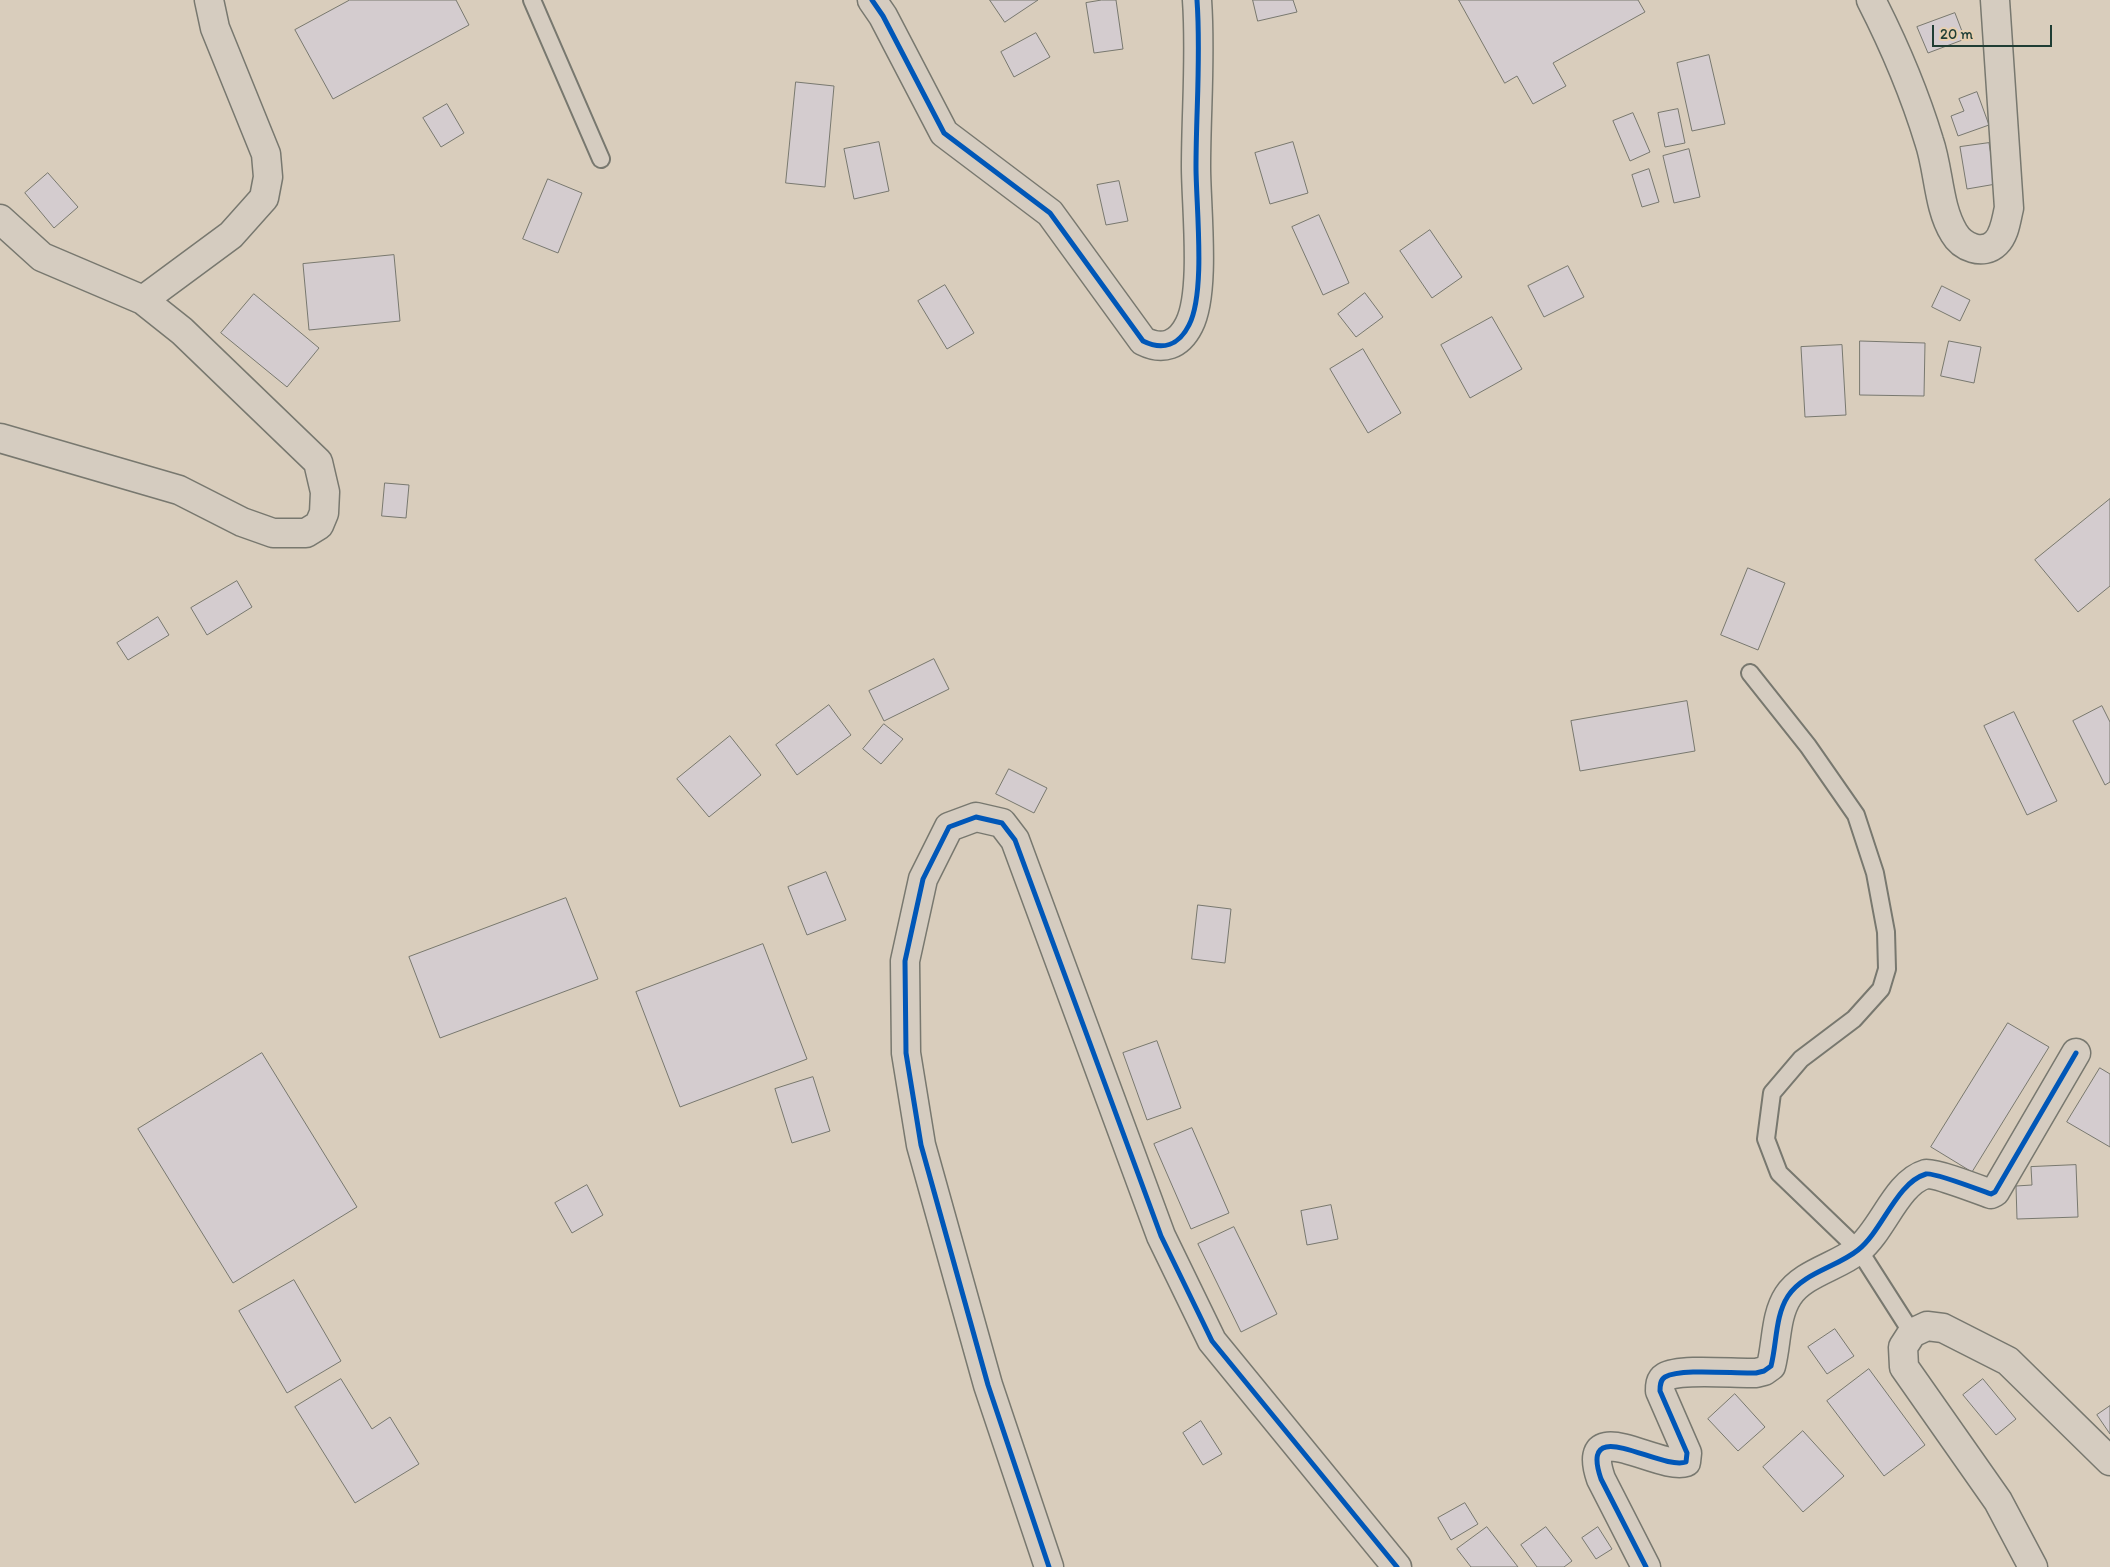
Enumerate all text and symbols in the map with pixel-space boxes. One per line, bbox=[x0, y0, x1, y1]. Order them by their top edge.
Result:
scale bar bbox=[1935, 15, 2055, 47]
text: 20 m bbox=[1940, 25, 1973, 43]

